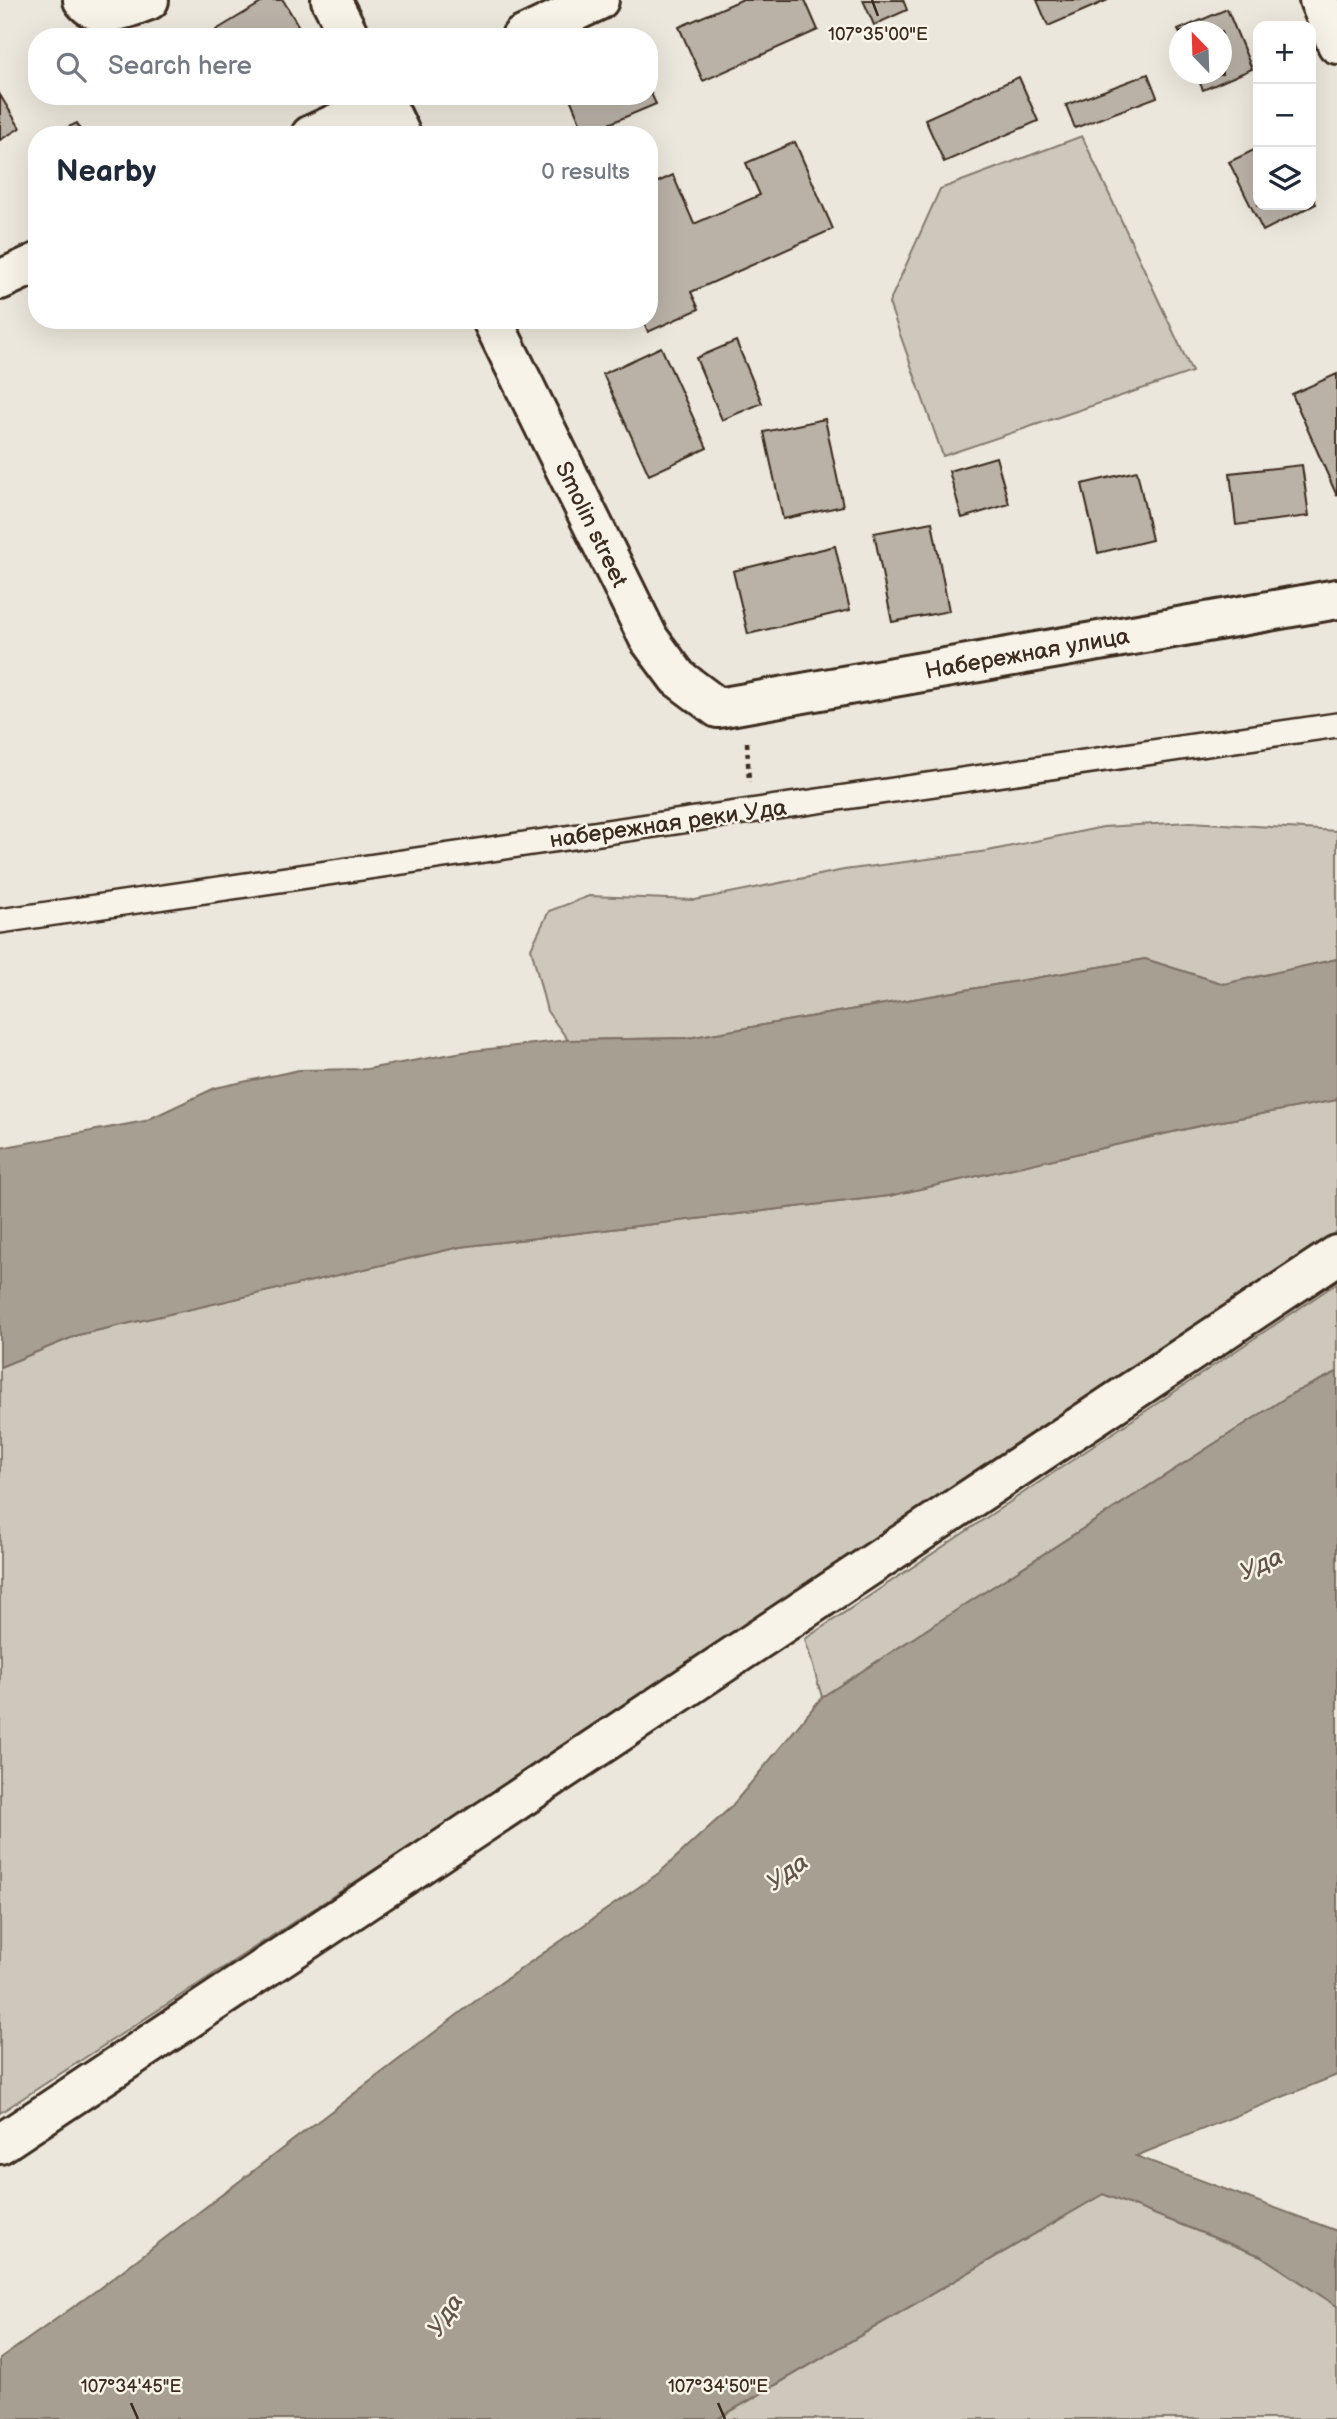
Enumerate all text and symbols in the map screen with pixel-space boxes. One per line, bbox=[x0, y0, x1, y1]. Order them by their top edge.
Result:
north arrow bbox=[1169, 21, 1232, 84]
map controls bbox=[1253, 21, 1316, 210]
button: + bbox=[1253, 21, 1316, 84]
text: 107°35'00"E bbox=[828, 24, 928, 45]
search box bbox=[28, 28, 658, 105]
icon: search bbox=[52, 48, 90, 86]
text: Search here bbox=[108, 51, 252, 82]
button: − bbox=[1253, 84, 1316, 147]
button: layers bbox=[1253, 147, 1316, 210]
text: Nearby bbox=[56, 154, 156, 190]
text: 0 results bbox=[541, 158, 630, 186]
street label: Smolin street bbox=[549, 457, 634, 592]
street label: Набережная улица bbox=[923, 622, 1132, 686]
street label: набережная реки Уда bbox=[548, 793, 789, 854]
water label: Уда bbox=[1235, 1542, 1287, 1587]
water label: Уда bbox=[761, 1848, 814, 1897]
water label: Уда bbox=[421, 2289, 470, 2342]
text: 107°34'45"E bbox=[81, 2376, 181, 2397]
text: 107°34'50"E bbox=[668, 2376, 768, 2397]

